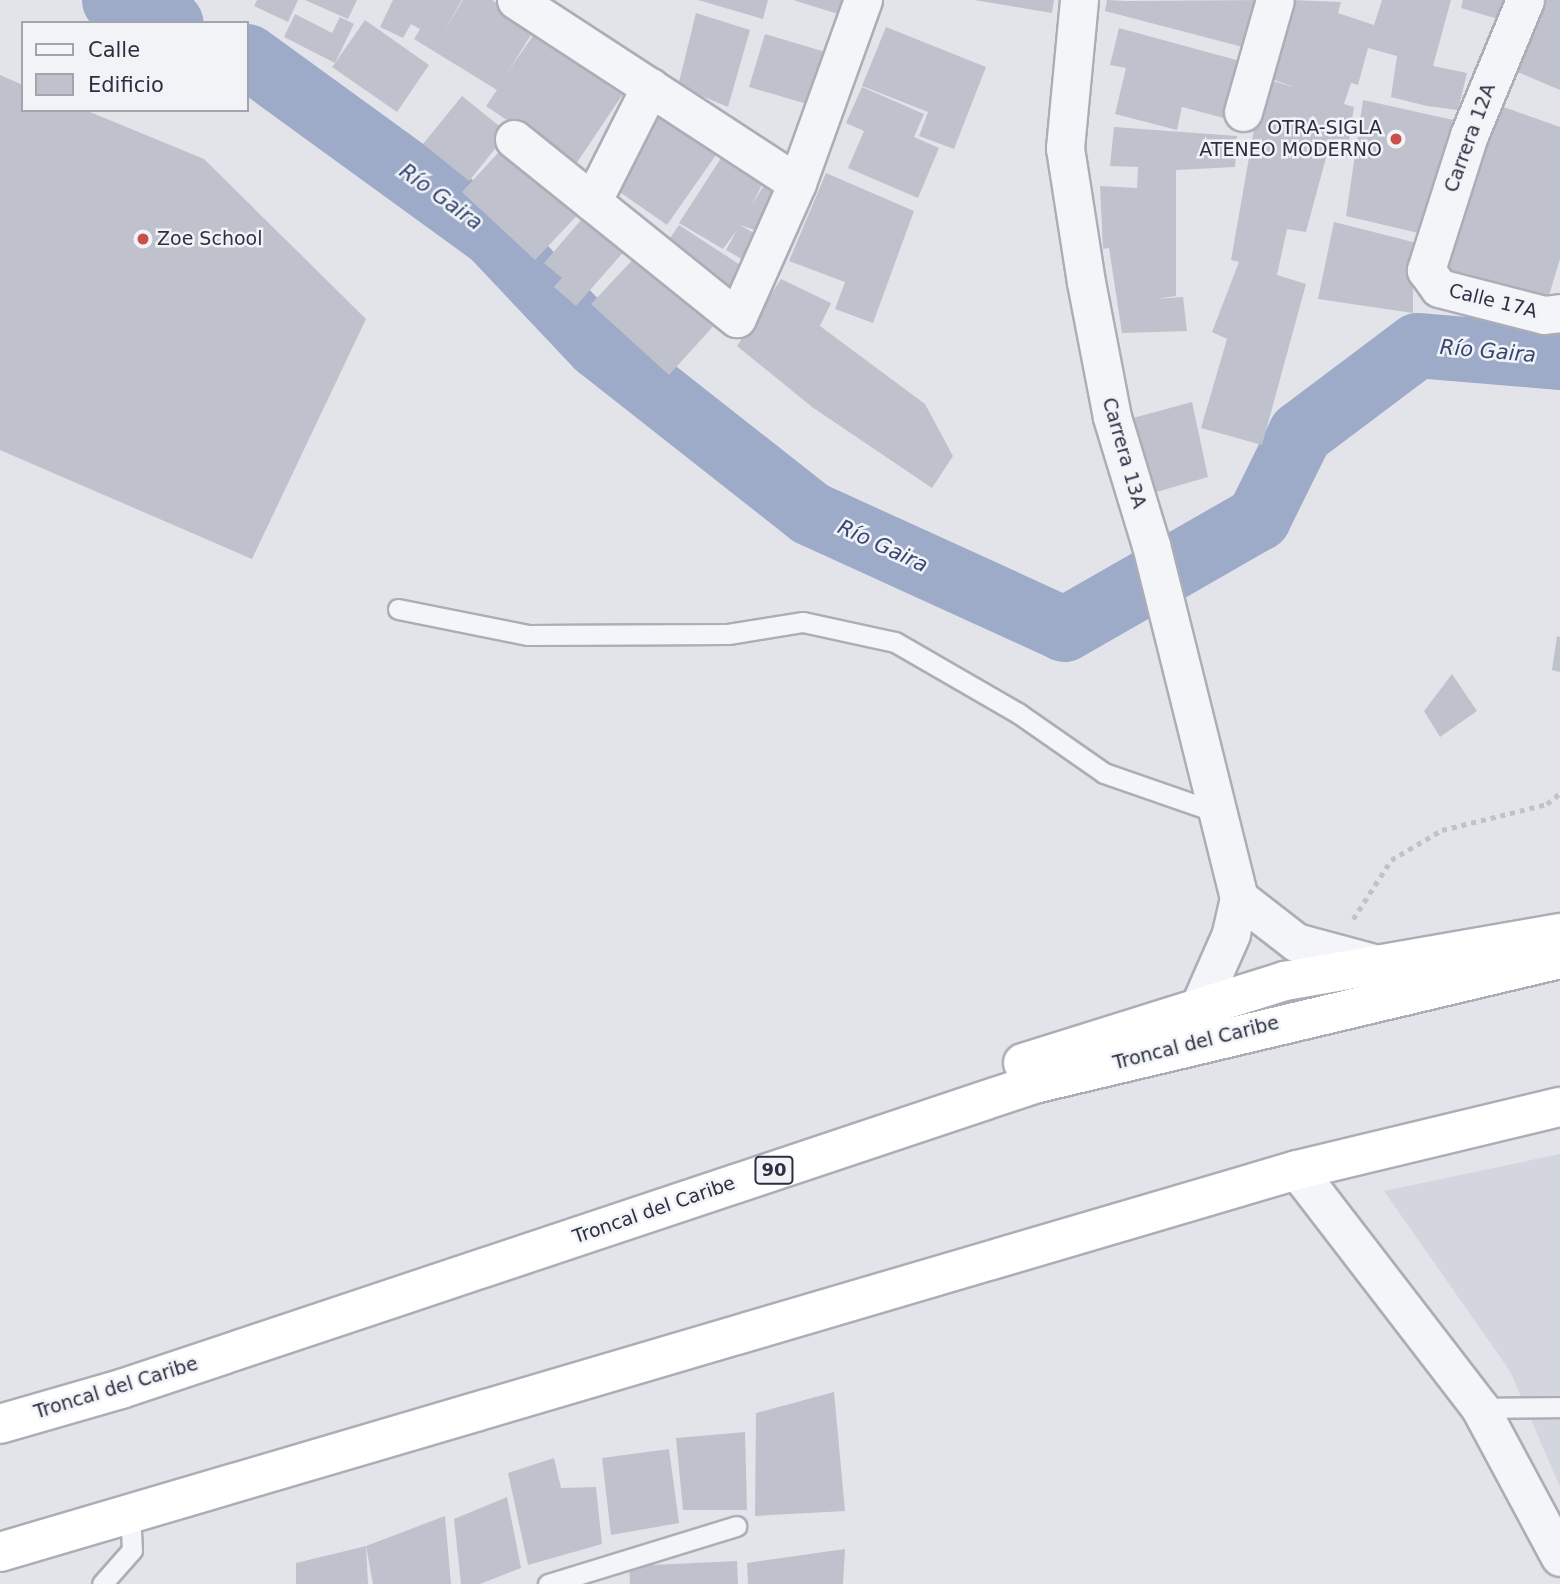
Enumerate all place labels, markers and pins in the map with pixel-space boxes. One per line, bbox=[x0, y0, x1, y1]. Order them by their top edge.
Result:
place label: OTRA-SIGLA ATENEO MODERNO bbox=[1199, 117, 1382, 161]
marker: OTRA-SIGLA ATENEO MODERNO bbox=[1388, 131, 1404, 147]
place label: Zoe School bbox=[157, 228, 262, 250]
marker: Zoe School bbox=[135, 231, 151, 247]

